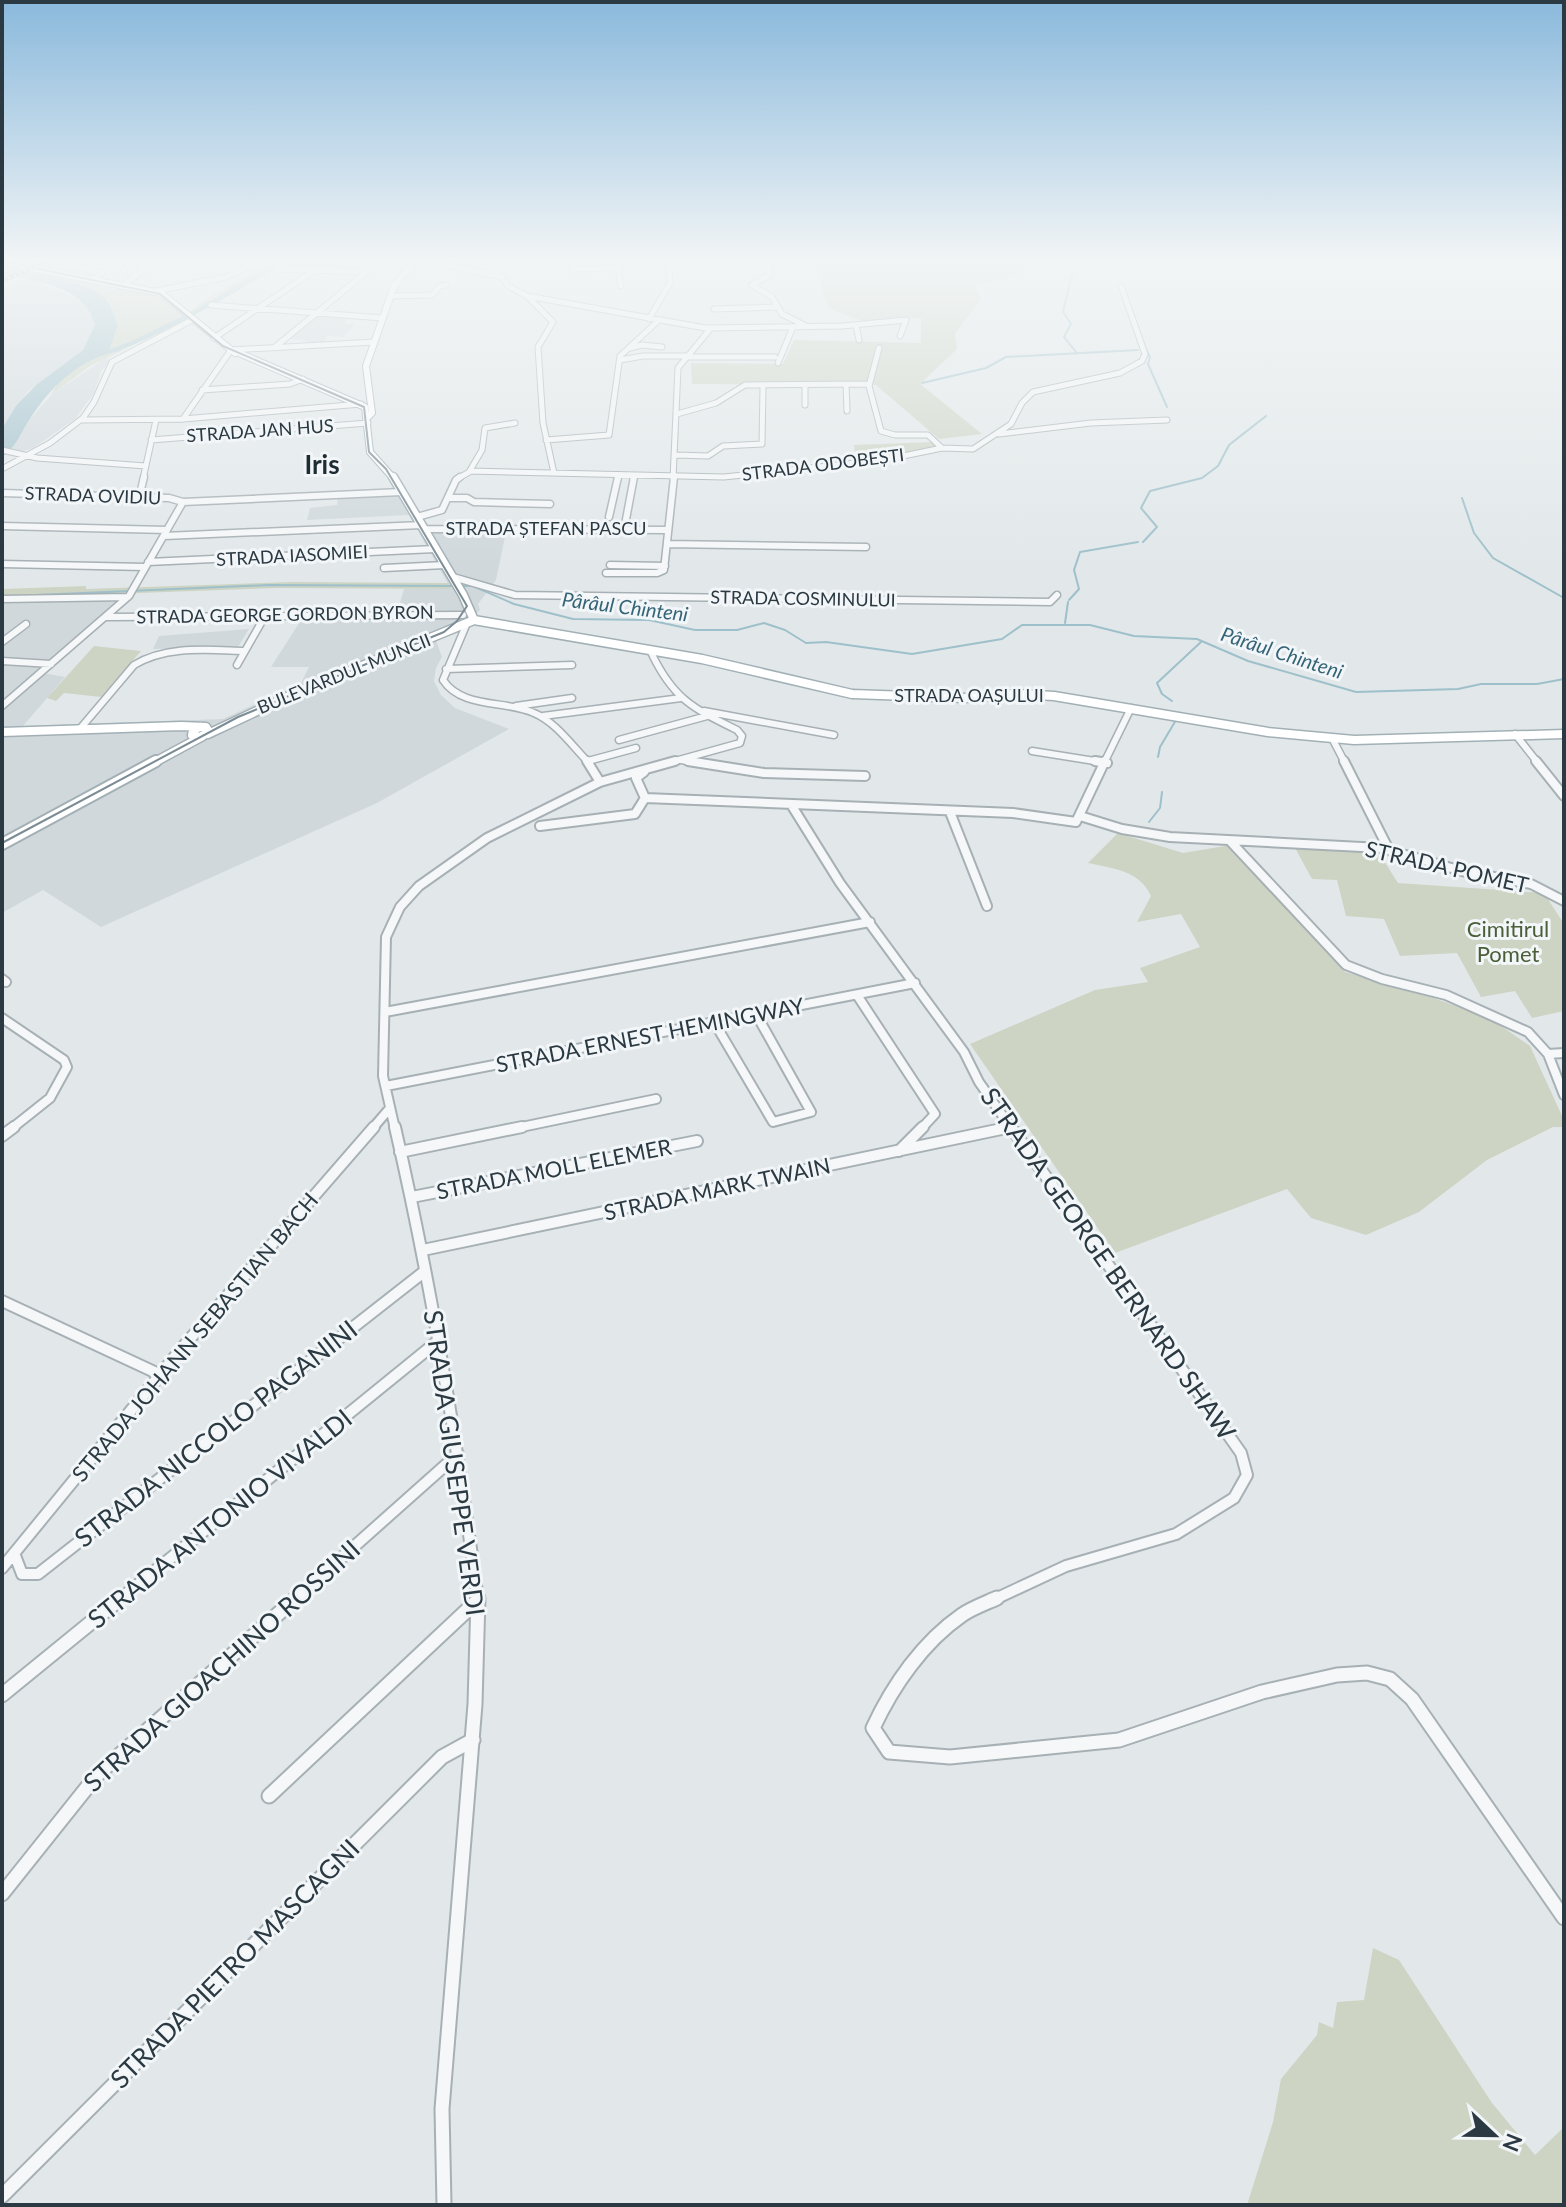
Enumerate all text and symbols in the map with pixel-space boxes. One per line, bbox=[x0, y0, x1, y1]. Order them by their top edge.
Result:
street label: STRADA JAN HUS bbox=[186, 414, 334, 446]
street label: STRADA ODOBEȘTI bbox=[740, 443, 905, 485]
district label: Iris bbox=[304, 448, 340, 480]
street label: STRADA OVIDIU bbox=[24, 482, 162, 508]
street label: STRADA ȘTEFAN PASCU bbox=[446, 517, 646, 539]
street label: STRADA IASOMIEI bbox=[215, 540, 368, 570]
street label: STRADA COSMINULUI bbox=[710, 585, 896, 611]
water label: Pârâul Chinteni bbox=[561, 586, 690, 626]
street label: STRADA GEORGE GORDON BYRON bbox=[136, 600, 434, 628]
water label: Pârâul Chinteni bbox=[1218, 621, 1347, 683]
street label: BULEVARDUL MUNCII bbox=[254, 628, 434, 718]
street label: STRADA OAȘULUI bbox=[894, 684, 1044, 706]
street label: STRADA POMET bbox=[1363, 835, 1531, 898]
park label: Cimitirul Pomet bbox=[1467, 915, 1549, 967]
street label: STRADA ERNEST HEMINGWAY bbox=[494, 991, 807, 1078]
street label: STRADA GEORGE BERNARD SHAW bbox=[974, 1081, 1243, 1446]
street label: STRADA MOLL ELEMER bbox=[434, 1132, 674, 1205]
street label: STRADA MARK TWAIN bbox=[601, 1151, 833, 1226]
street label: STRADA JOHANN SEBASTIAN BACH bbox=[66, 1187, 323, 1487]
street label: STRADA GIUSEPPE VERDI bbox=[418, 1308, 492, 1618]
street label: STRADA NICCOLO PAGANINI bbox=[68, 1313, 363, 1554]
street label: STRADA ANTONIO VIVALDI bbox=[81, 1402, 358, 1635]
street label: STRADA GIOACHINO ROSSINI bbox=[76, 1533, 366, 1798]
street label: STRADA PIETRO MASCAGNI bbox=[103, 1832, 366, 2095]
north arrow bbox=[1454, 2095, 1534, 2175]
text: N bbox=[1497, 2130, 1529, 2156]

